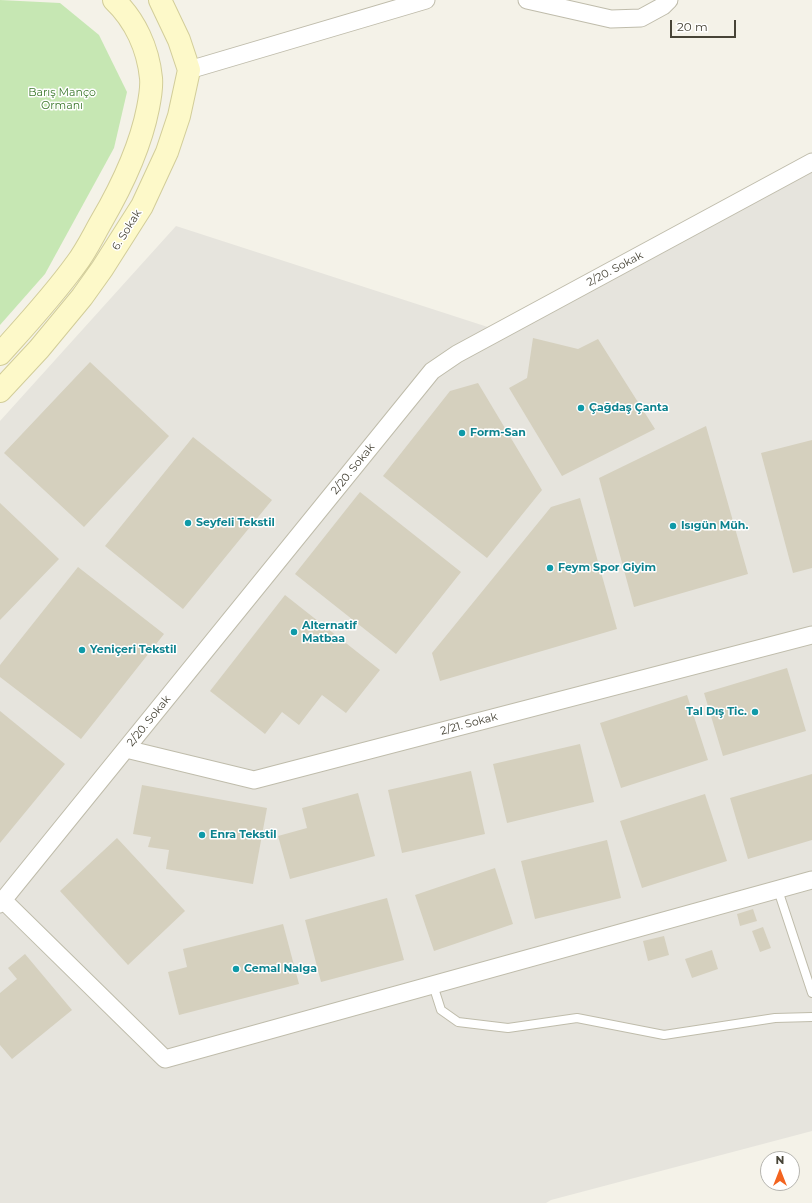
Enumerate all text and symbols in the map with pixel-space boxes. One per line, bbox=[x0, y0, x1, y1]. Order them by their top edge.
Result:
scale bar bbox=[672, 12, 738, 38]
text: 20 m bbox=[677, 19, 708, 34]
park label: Barış Manço Ormanı bbox=[28, 86, 96, 112]
street label: 6. Sokak bbox=[109, 207, 145, 253]
street label: 2/20. Sokak bbox=[585, 249, 645, 289]
place label: Çağdaş Çanta bbox=[589, 401, 668, 415]
marker: Çağdaş Çanta bbox=[576, 403, 586, 413]
place label: Form-San bbox=[470, 426, 526, 440]
marker: Form-San bbox=[457, 428, 467, 438]
street label: 2/20. Sokak bbox=[328, 441, 378, 497]
place label: Seyfeli Tekstil bbox=[196, 516, 275, 530]
marker: Seyfeli Tekstil bbox=[183, 518, 193, 528]
place label: Isıgün Müh. bbox=[681, 519, 748, 533]
marker: Isıgün Müh. bbox=[668, 521, 678, 531]
place label: Feym Spor Giyim bbox=[558, 561, 656, 575]
marker: Feym Spor Giyim bbox=[545, 563, 555, 573]
place label: Alternatif Matbaa bbox=[302, 619, 357, 645]
marker: Alternatif Matbaa bbox=[289, 627, 299, 637]
place label: Yeniçeri Tekstil bbox=[90, 643, 177, 657]
marker: Yeniçeri Tekstil bbox=[77, 645, 87, 655]
street label: 2/20. Sokak bbox=[124, 693, 174, 749]
place label: Tal Dış Tic. bbox=[686, 705, 747, 719]
marker: Tal Dış Tic. bbox=[750, 707, 760, 717]
street label: 2/21. Sokak bbox=[439, 710, 499, 738]
place label: Enra Tekstil bbox=[210, 828, 277, 842]
marker: Enra Tekstil bbox=[197, 830, 207, 840]
place label: Cemal Nalga bbox=[244, 962, 317, 976]
marker: Cemal Nalga bbox=[231, 964, 241, 974]
north arrow bbox=[760, 1151, 800, 1191]
text: N bbox=[776, 1153, 784, 1167]

